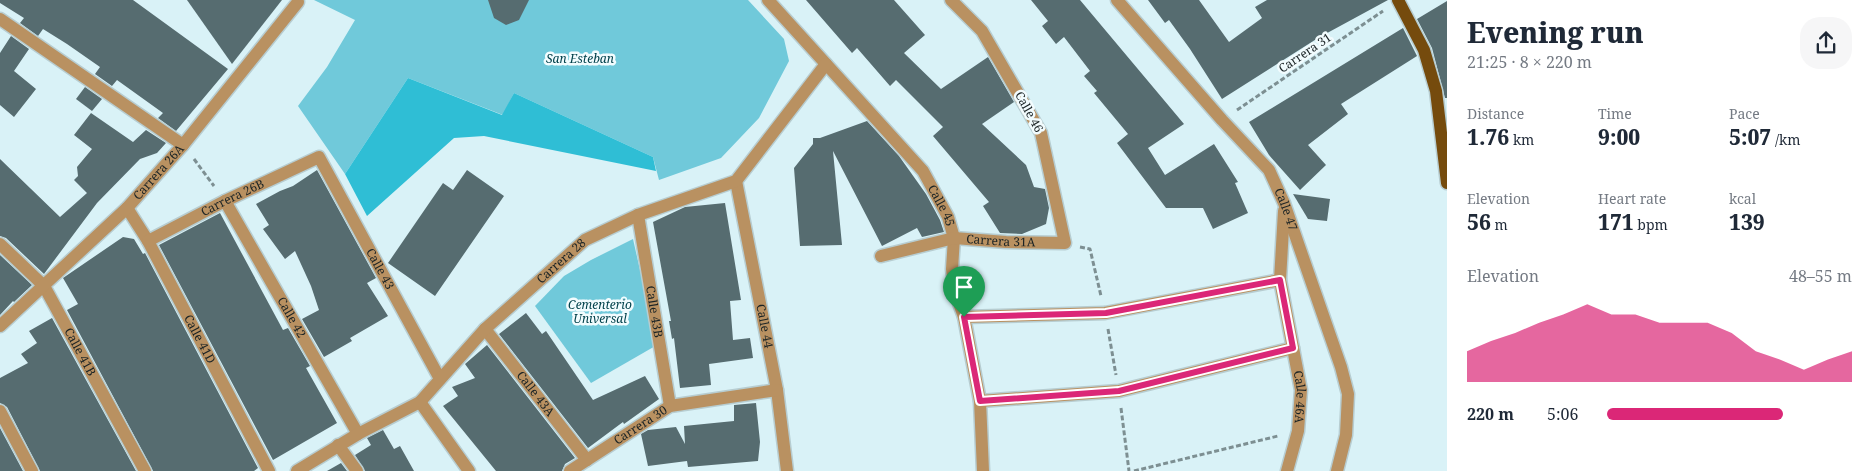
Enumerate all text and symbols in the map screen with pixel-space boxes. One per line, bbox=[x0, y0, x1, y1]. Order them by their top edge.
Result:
text: Evening run bbox=[1467, 13, 1644, 51]
button: share bbox=[1800, 17, 1852, 69]
street label: Carrera 31 bbox=[1275, 29, 1335, 77]
park label: San Esteban bbox=[546, 50, 614, 67]
text: 21:25 · 8 × 220 m bbox=[1467, 51, 1592, 73]
street label: Calle 46 bbox=[1011, 88, 1048, 136]
text: Distance bbox=[1467, 104, 1524, 123]
text: Time bbox=[1598, 104, 1632, 123]
text: Pace bbox=[1729, 104, 1760, 123]
text: 1.76 bbox=[1467, 123, 1509, 151]
text: 9:00 bbox=[1598, 123, 1640, 151]
text: 5:07 bbox=[1729, 123, 1771, 151]
text: km bbox=[1509, 130, 1534, 149]
text: /km bbox=[1771, 130, 1800, 149]
street label: Carrera 26A bbox=[129, 140, 188, 204]
street label: Carrera 26B bbox=[198, 175, 267, 220]
street label: Calle 45 bbox=[924, 182, 959, 228]
street label: Calle 47 bbox=[1270, 185, 1302, 233]
text: Elevation bbox=[1467, 189, 1530, 208]
text: Heart rate bbox=[1598, 189, 1666, 208]
text: kcal bbox=[1729, 189, 1756, 208]
text: 56 bbox=[1467, 208, 1491, 236]
text: 171 bbox=[1598, 208, 1634, 236]
text: 139 bbox=[1729, 208, 1765, 236]
text: m bbox=[1491, 215, 1508, 234]
text: bpm bbox=[1634, 215, 1668, 234]
street label: Carrera 31A bbox=[966, 230, 1036, 251]
street label: Carrera 28 bbox=[533, 234, 589, 287]
street label: Calle 43 bbox=[362, 245, 399, 293]
text: Elevation bbox=[1467, 265, 1539, 287]
text: 48–55 m bbox=[1789, 265, 1852, 287]
pin bbox=[943, 266, 985, 317]
icon: arrive bbox=[950, 273, 978, 301]
street label: Calle 43B bbox=[642, 284, 667, 339]
street label: Calle 42 bbox=[273, 294, 310, 341]
park label: Cementerio Universal bbox=[568, 296, 632, 327]
street label: Calle 44 bbox=[752, 303, 778, 350]
street label: Calle 41D bbox=[180, 311, 220, 367]
street label: Calle 41B bbox=[60, 325, 101, 379]
street label: Calle 43A bbox=[513, 367, 559, 420]
street label: Calle 46A bbox=[1289, 369, 1310, 425]
street label: Carrera 30 bbox=[610, 401, 670, 448]
text: 220 m bbox=[1467, 403, 1514, 425]
text: 5:06 bbox=[1547, 403, 1578, 425]

